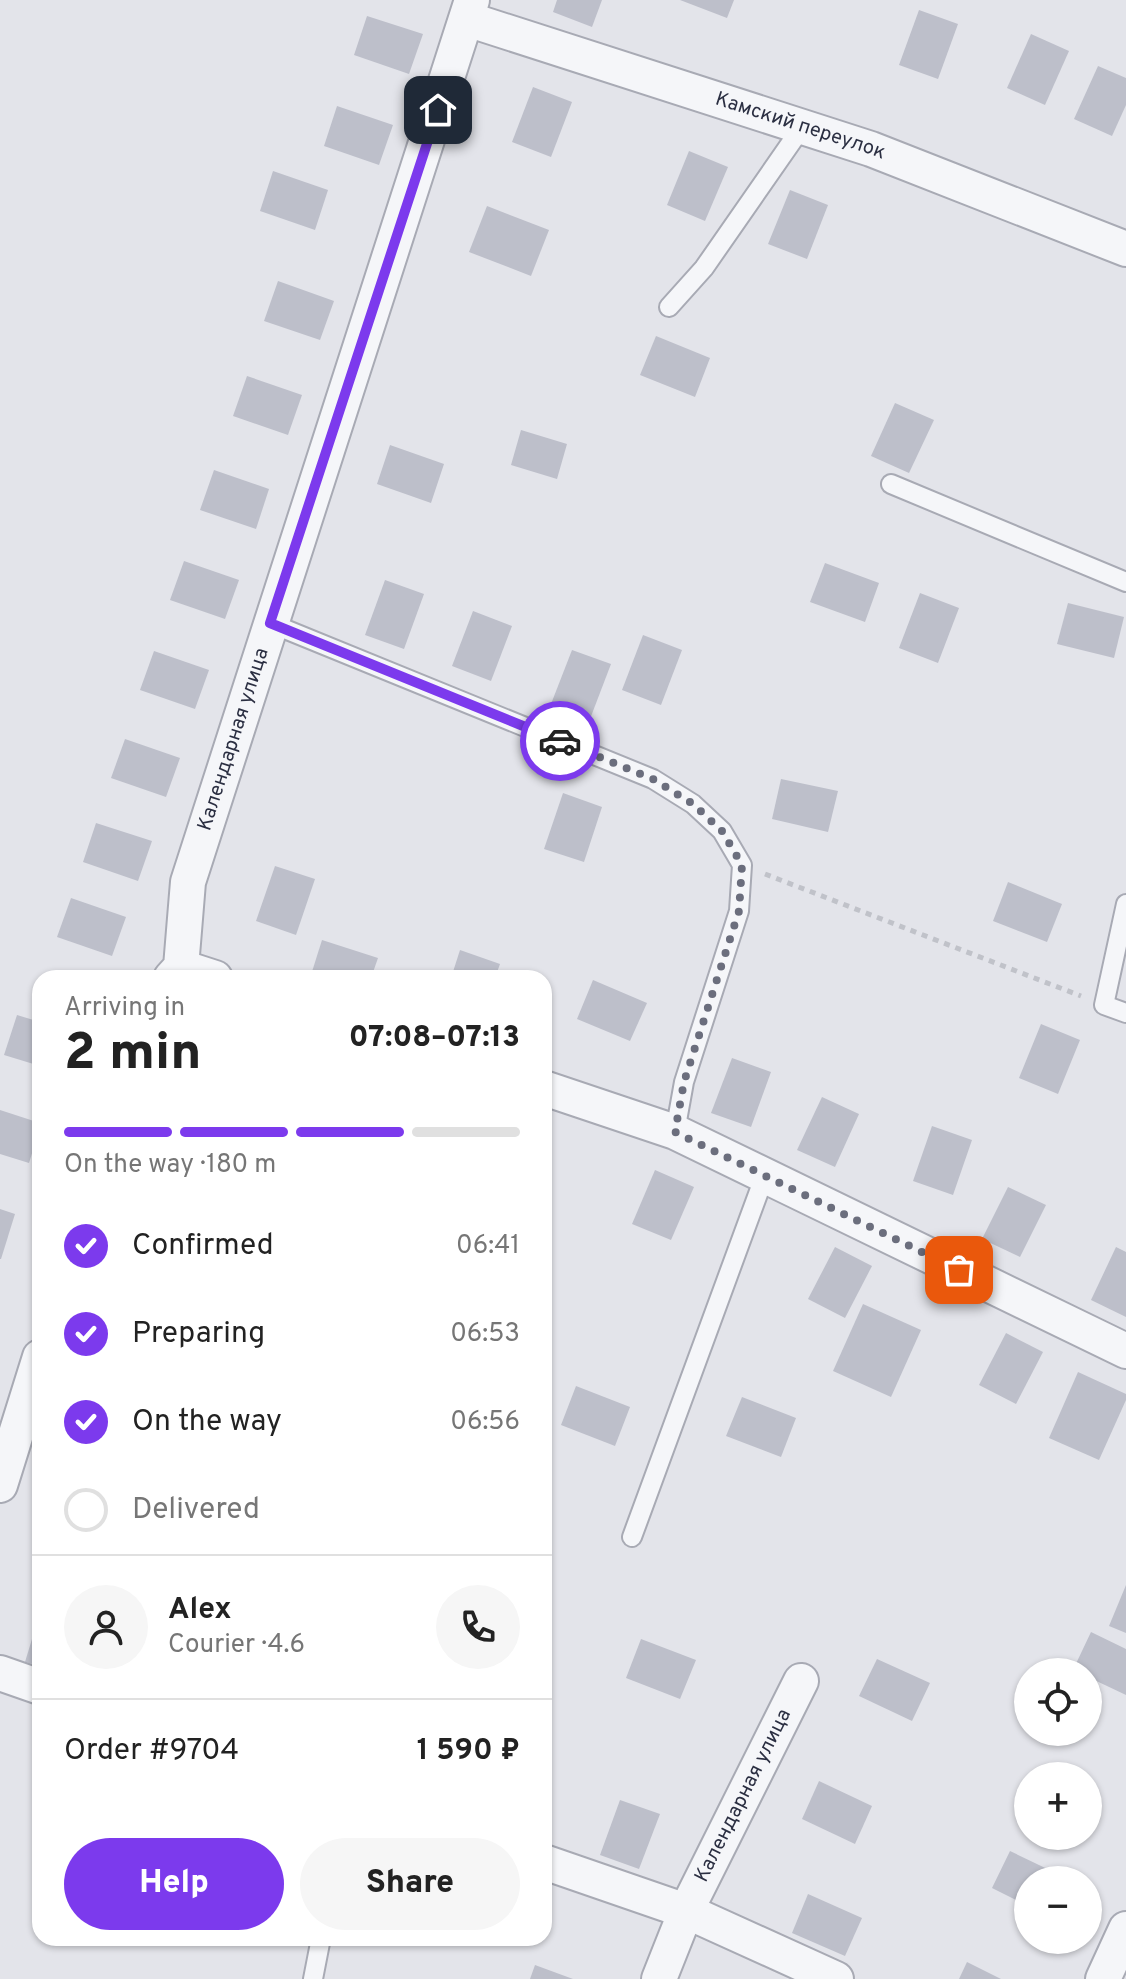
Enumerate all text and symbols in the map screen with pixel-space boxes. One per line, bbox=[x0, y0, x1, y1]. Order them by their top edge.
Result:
pin bbox=[404, 76, 472, 144]
street label: Камский переулок bbox=[712, 87, 889, 166]
icon: home bbox=[416, 88, 460, 132]
street label: Календарная улица bbox=[192, 645, 276, 834]
courier bbox=[520, 701, 600, 781]
icon: car bbox=[538, 719, 582, 763]
text: Arriving in bbox=[64, 992, 185, 1025]
text: 07:08–07:13 bbox=[349, 1020, 520, 1057]
text: 2 min bbox=[64, 1022, 202, 1088]
text: On the way · 180 m bbox=[64, 1149, 276, 1182]
icon: check bbox=[64, 1224, 108, 1268]
text: Confirmed bbox=[132, 1228, 274, 1265]
text: 06:41 bbox=[456, 1230, 520, 1263]
pin bbox=[925, 1236, 993, 1304]
icon: bag bbox=[937, 1248, 981, 1292]
icon: check bbox=[64, 1312, 108, 1356]
text: Preparing bbox=[132, 1316, 265, 1353]
text: 06:53 bbox=[450, 1318, 520, 1351]
icon: check bbox=[64, 1400, 108, 1444]
text: On the way bbox=[132, 1404, 282, 1441]
text: 06:56 bbox=[450, 1406, 520, 1439]
text: Delivered bbox=[132, 1492, 260, 1529]
button: person bbox=[64, 1585, 148, 1669]
button: phone bbox=[436, 1585, 520, 1669]
text: Alex bbox=[168, 1592, 232, 1629]
text: Courier · 4.6 bbox=[168, 1629, 305, 1662]
map controls bbox=[1014, 1658, 1102, 1954]
button: locate bbox=[1014, 1658, 1102, 1746]
street label: Календарная улица bbox=[689, 1705, 798, 1887]
text: Order #9704 bbox=[64, 1733, 239, 1770]
text: 1 590 ₽ bbox=[417, 1733, 520, 1770]
button: + bbox=[1014, 1762, 1102, 1850]
button: Help bbox=[64, 1838, 284, 1930]
button: Share bbox=[300, 1838, 520, 1930]
button: − bbox=[1014, 1866, 1102, 1954]

